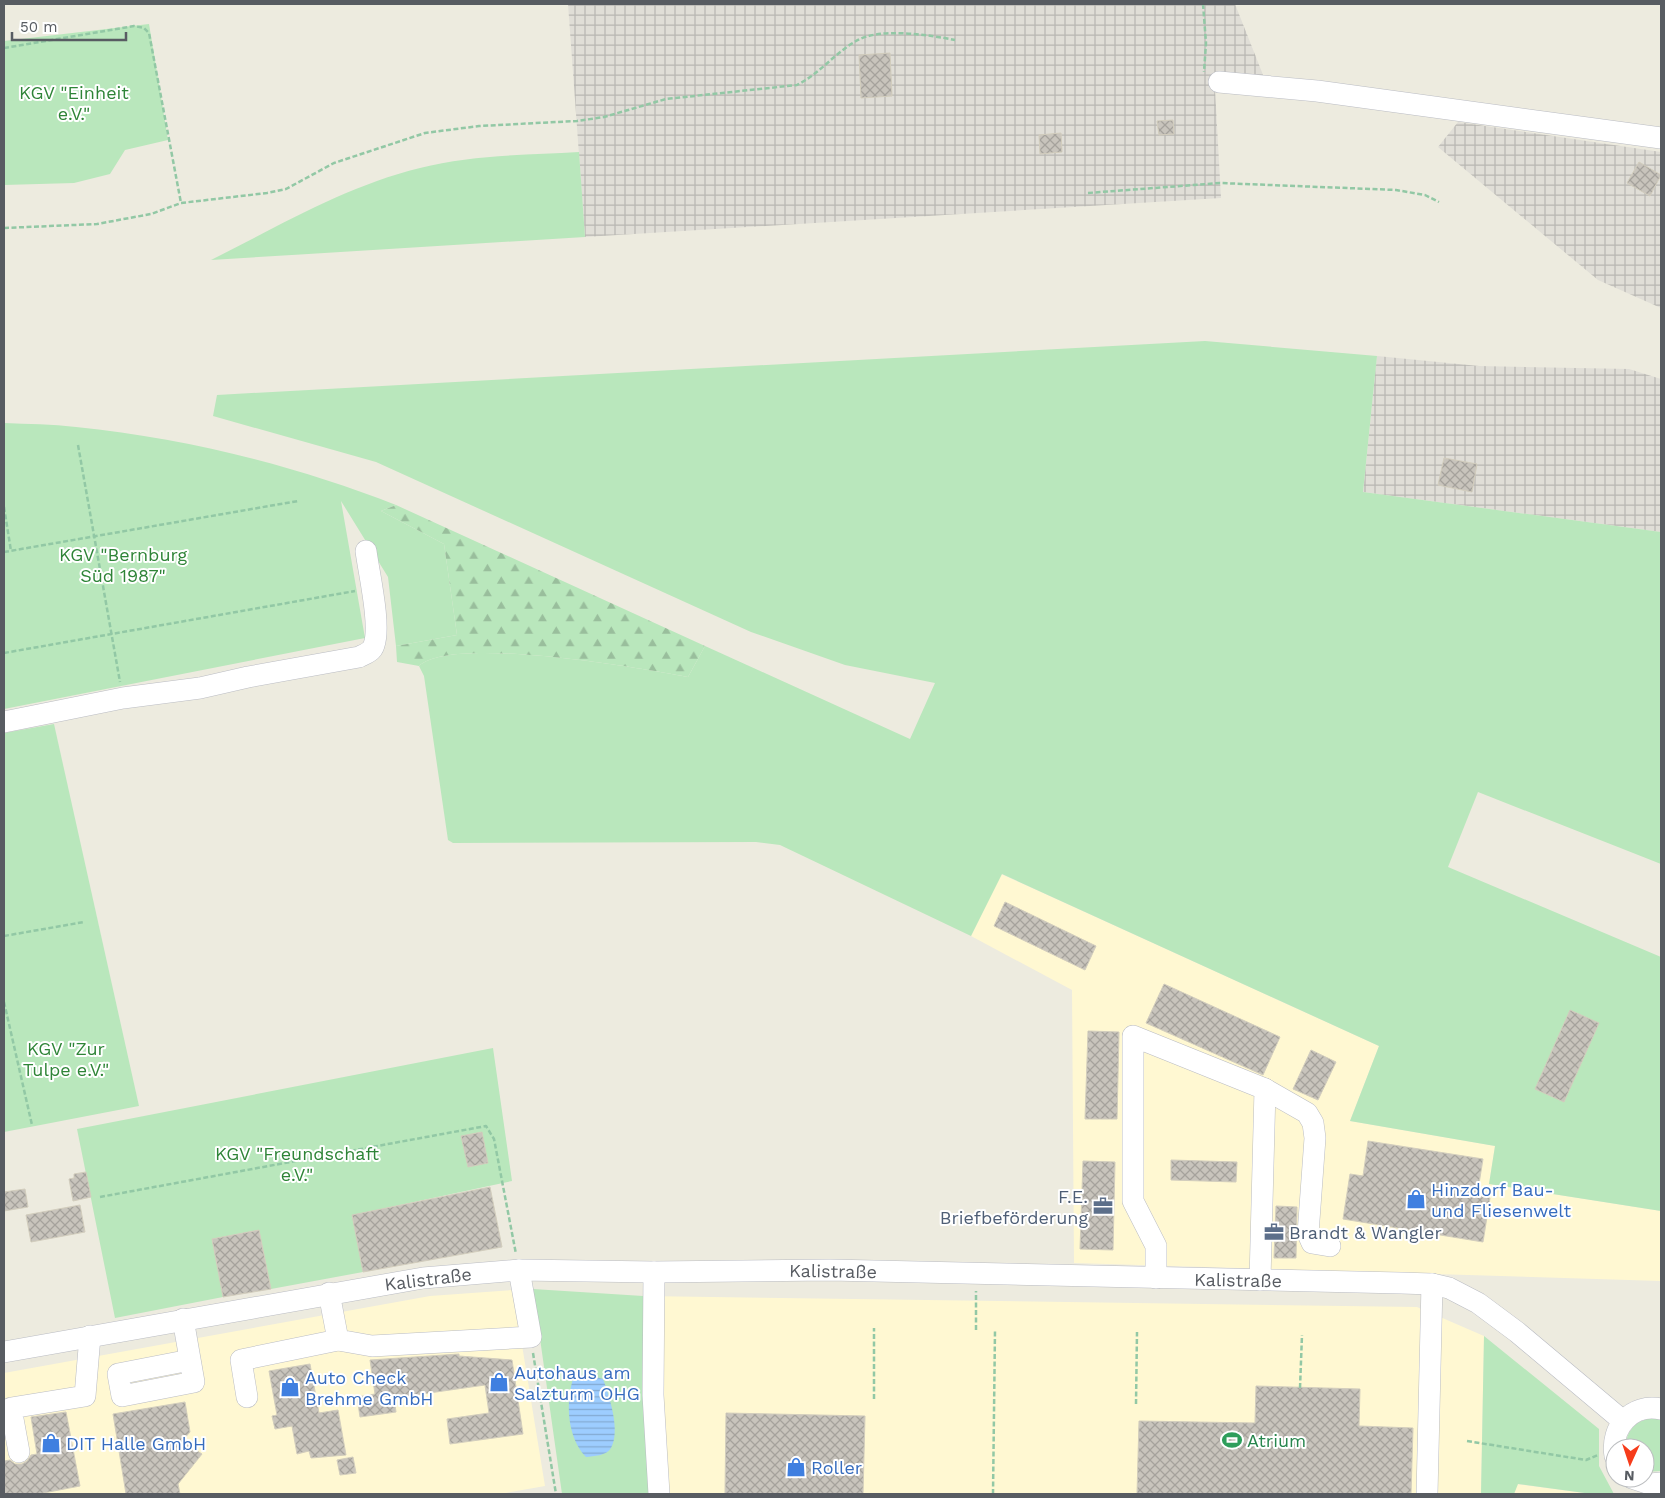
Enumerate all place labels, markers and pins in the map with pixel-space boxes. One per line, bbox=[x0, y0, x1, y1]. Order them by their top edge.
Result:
place label: Hinzdorf Bau- und Fliesenwelt bbox=[1431, 1179, 1571, 1221]
place label: F.E. Briefbeförderung bbox=[940, 1186, 1088, 1228]
shop icon: Hinzdorf Bau- und Fliesenwelt bbox=[1405, 1188, 1427, 1210]
office icon: F.E. Briefbeförderung bbox=[1092, 1195, 1114, 1217]
office icon: Brandt & Wangler bbox=[1263, 1221, 1285, 1243]
place label: Brandt & Wangler bbox=[1289, 1222, 1442, 1243]
place label: Autohaus am Salzturm OHG bbox=[514, 1362, 640, 1404]
place label: Auto Check Brehme GmbH bbox=[305, 1367, 434, 1409]
shop icon: Autohaus am Salzturm OHG bbox=[488, 1371, 510, 1393]
shop icon: Auto Check Brehme GmbH bbox=[279, 1376, 301, 1398]
sports icon: Atrium bbox=[1221, 1429, 1243, 1451]
place label: Atrium bbox=[1247, 1430, 1306, 1451]
shop icon: DIT Halle GmbH bbox=[40, 1432, 62, 1454]
place label: DIT Halle GmbH bbox=[66, 1433, 206, 1454]
shop icon: Roller bbox=[785, 1456, 807, 1478]
place label: Roller bbox=[811, 1457, 862, 1478]

